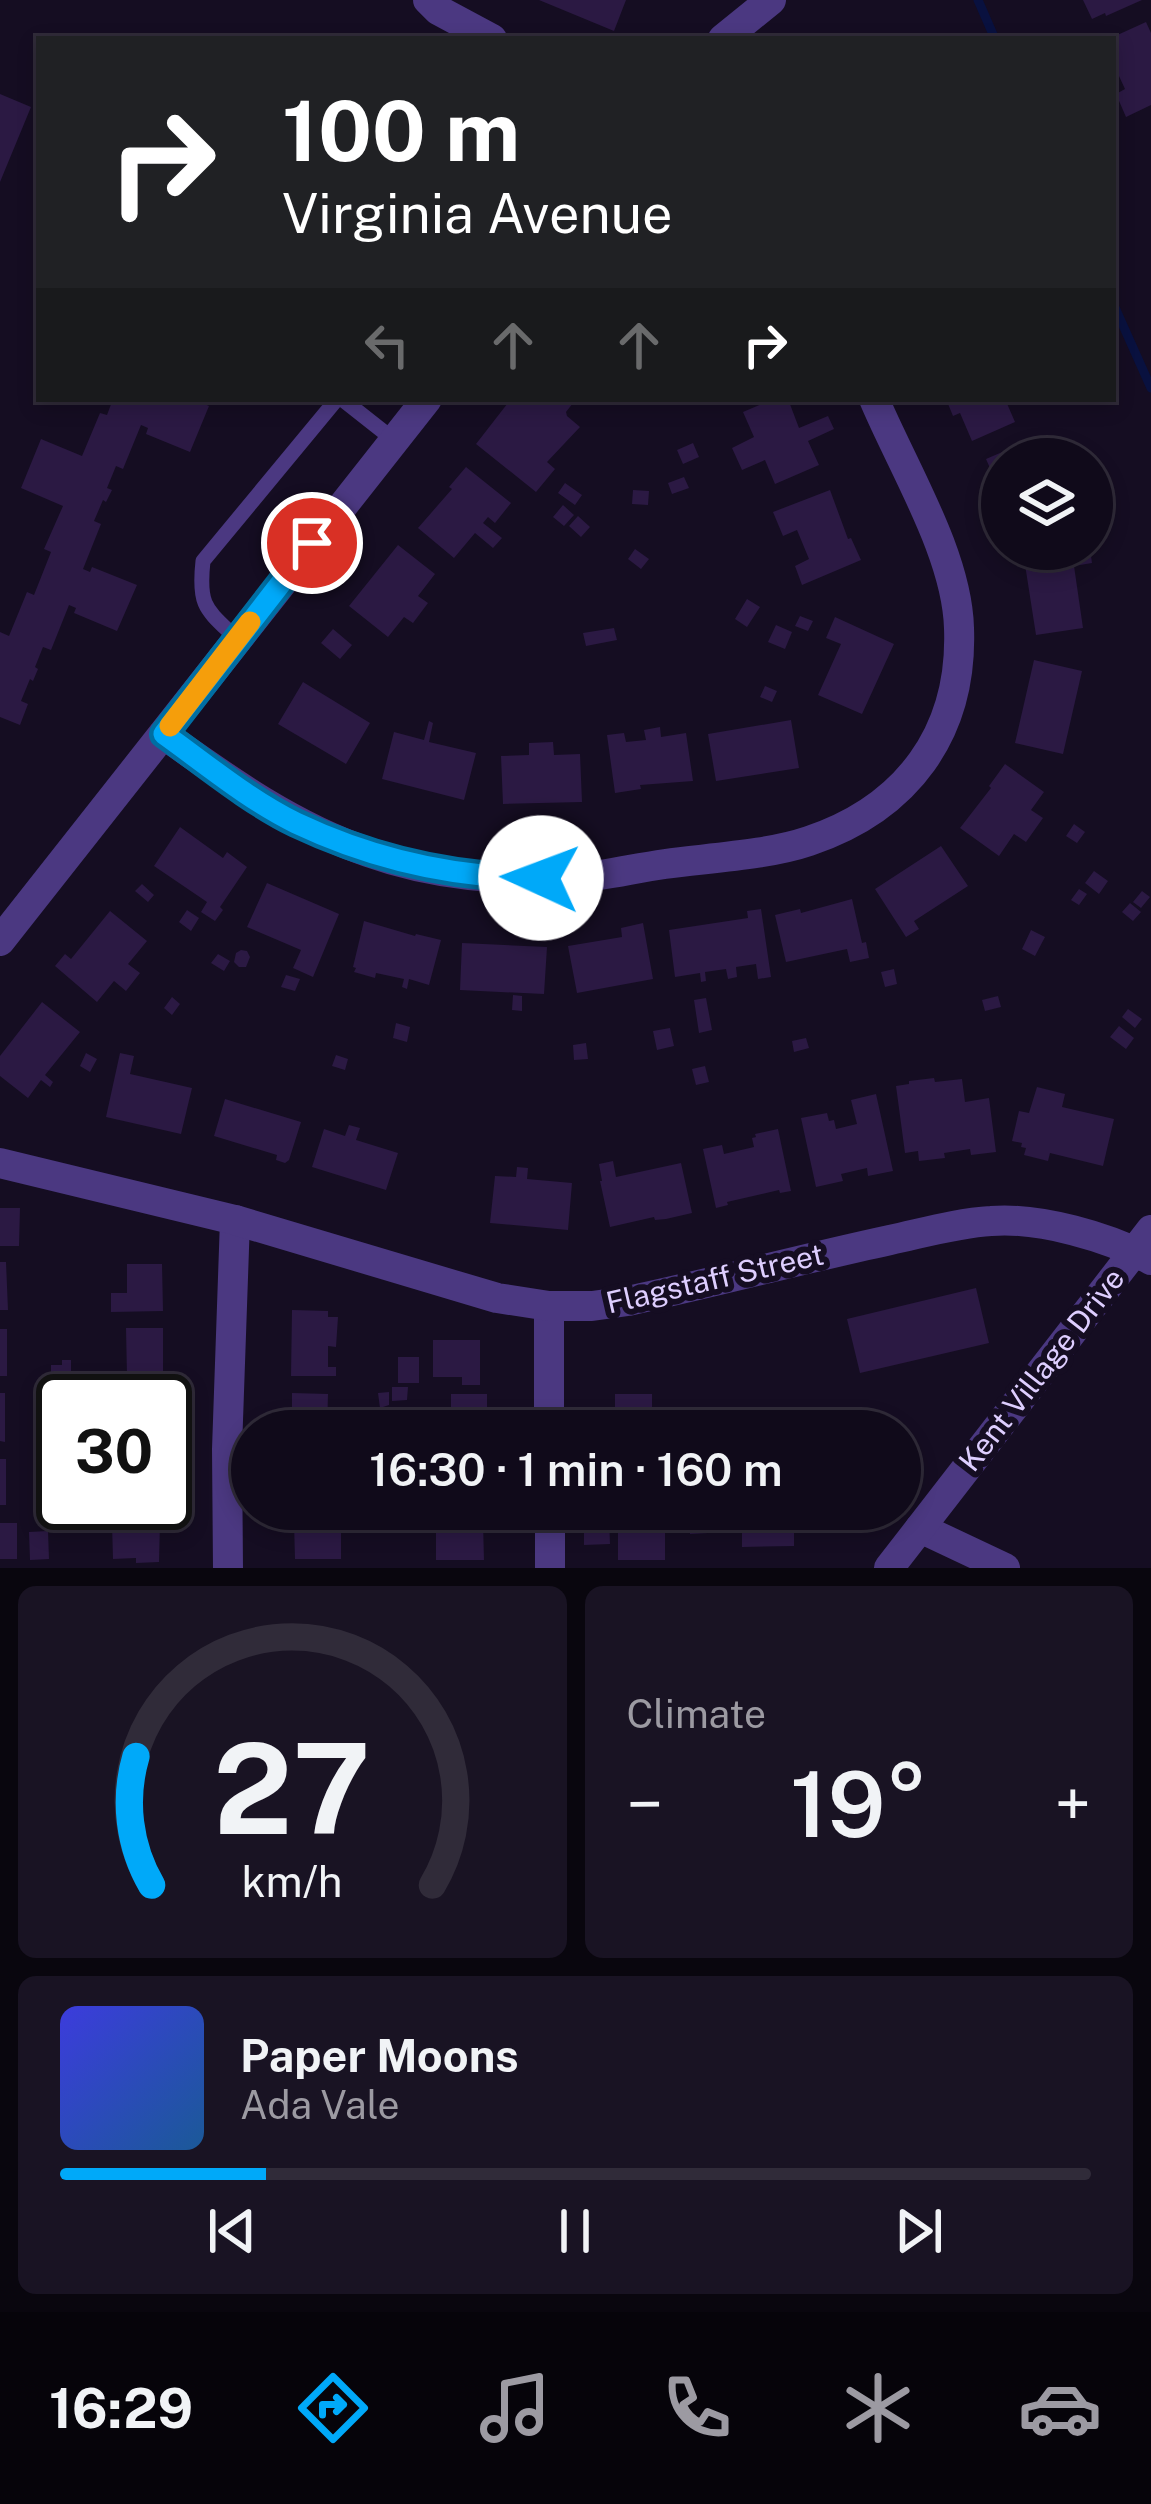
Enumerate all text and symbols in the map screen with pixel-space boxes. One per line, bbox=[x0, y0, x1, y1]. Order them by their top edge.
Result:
text: 100 m bbox=[282, 81, 520, 180]
icon: right bbox=[84, 84, 240, 240]
text: Virginia Avenue bbox=[282, 182, 673, 245]
icon: left bbox=[354, 312, 420, 378]
icon: ahead bbox=[480, 312, 546, 378]
icon: ahead bbox=[606, 312, 672, 378]
icon: right bbox=[732, 312, 798, 378]
map controls bbox=[981, 438, 1113, 570]
button: layers bbox=[981, 438, 1113, 570]
pin bbox=[261, 492, 363, 594]
icon: arrive bbox=[279, 510, 345, 576]
position arrow bbox=[478, 815, 604, 941]
street label: Flagstaff Street bbox=[603, 1236, 827, 1321]
street label: Kent Village Drive bbox=[951, 1261, 1132, 1478]
speed limit sign: 30 bbox=[36, 1374, 192, 1530]
text: 16:30 · 1 min · 160 m bbox=[369, 1443, 783, 1496]
text: Climate bbox=[627, 1691, 766, 1737]
text: 27 bbox=[214, 1715, 371, 1862]
text: 19° bbox=[790, 1751, 928, 1857]
text: − bbox=[627, 1765, 663, 1843]
text: + bbox=[1054, 1765, 1091, 1843]
text: km/h bbox=[242, 1856, 343, 1907]
text: Paper Moons bbox=[240, 2029, 519, 2082]
text: Ada Vale bbox=[240, 2082, 400, 2128]
icon: previous bbox=[199, 2198, 265, 2264]
icon: pause bbox=[542, 2198, 608, 2264]
icon: next bbox=[886, 2198, 952, 2264]
icon: directions bbox=[291, 2366, 375, 2450]
icon: music bbox=[473, 2366, 557, 2450]
icon: phone bbox=[655, 2366, 739, 2450]
icon: climate bbox=[836, 2366, 920, 2450]
icon: car bbox=[1018, 2366, 1102, 2450]
text: 16:29 bbox=[49, 2377, 193, 2440]

